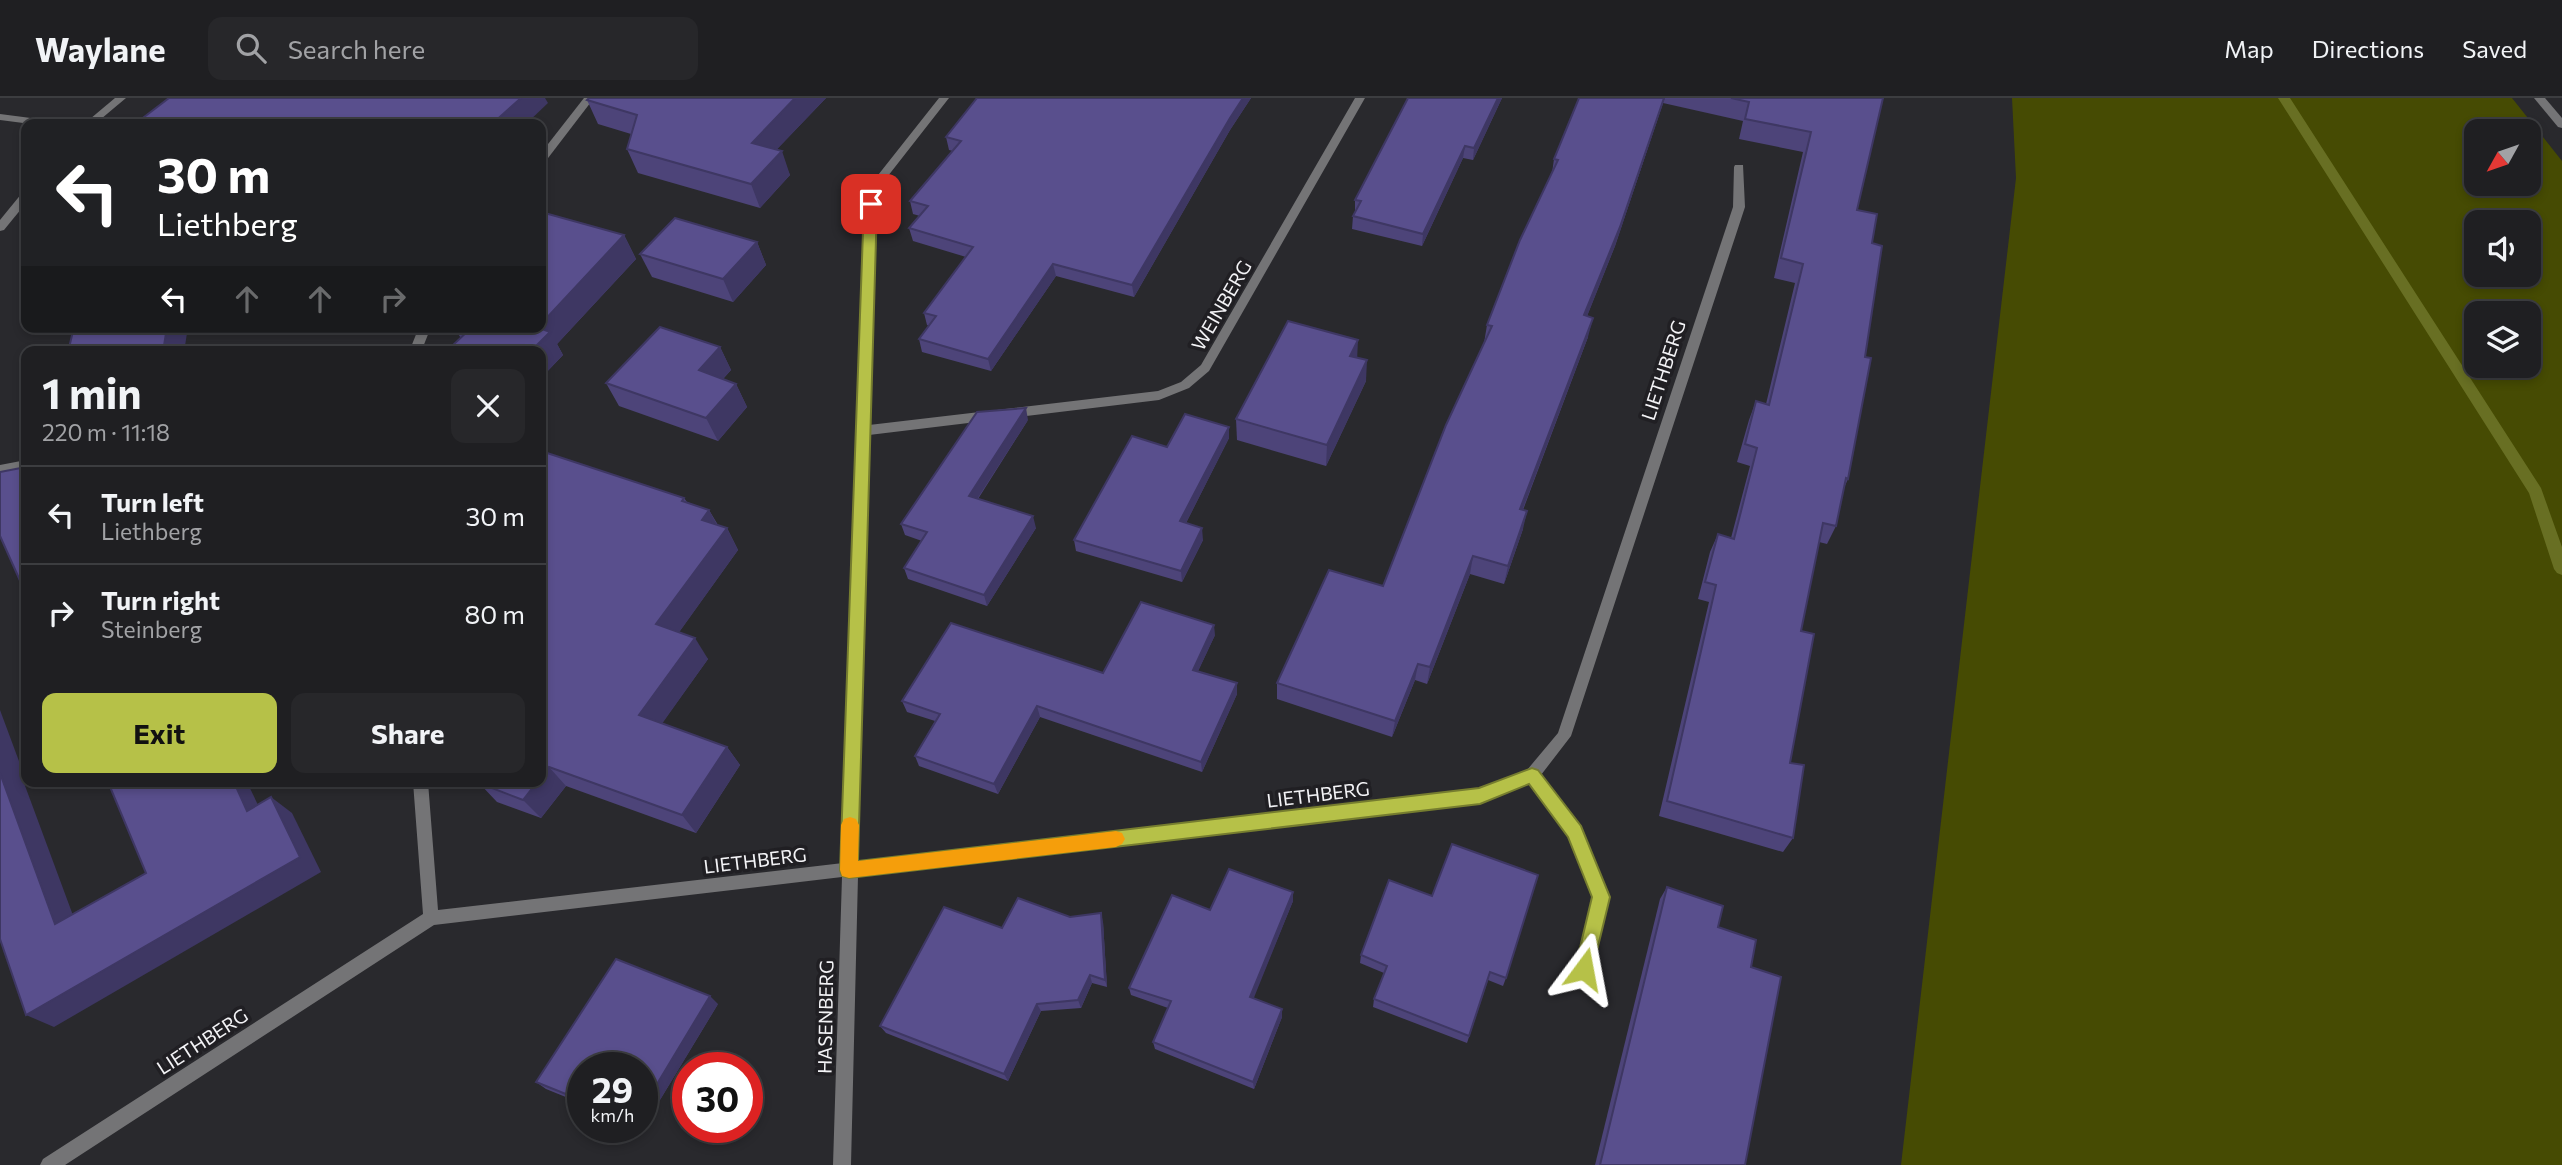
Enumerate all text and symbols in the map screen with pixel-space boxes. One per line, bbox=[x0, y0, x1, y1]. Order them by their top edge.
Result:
search box bbox=[208, 17, 698, 80]
text: Waylane bbox=[35, 28, 166, 69]
icon: search bbox=[232, 29, 270, 67]
text: Search here bbox=[288, 33, 425, 64]
text: Map bbox=[2224, 34, 2274, 63]
text: Directions bbox=[2312, 34, 2424, 63]
text: Saved bbox=[2462, 34, 2527, 63]
north arrow bbox=[2464, 119, 2541, 196]
map controls bbox=[2464, 119, 2541, 378]
text: 30 m bbox=[157, 143, 270, 203]
icon: left bbox=[42, 147, 133, 238]
pin bbox=[841, 174, 901, 234]
icon: arrive bbox=[852, 185, 890, 223]
text: Liethberg bbox=[157, 203, 298, 243]
button: sound bbox=[2464, 210, 2541, 287]
street label: WEINBERG bbox=[1186, 256, 1256, 354]
icon: left bbox=[155, 280, 193, 318]
icon: ahead bbox=[228, 280, 266, 318]
icon: ahead bbox=[301, 280, 339, 318]
icon: right bbox=[374, 280, 412, 318]
button: layers bbox=[2464, 301, 2541, 378]
street label: LIETHBERG bbox=[1636, 317, 1690, 423]
text: 1 min bbox=[42, 366, 142, 418]
button: close bbox=[451, 369, 525, 443]
text: 220 m · 11:18 bbox=[42, 418, 170, 446]
text: Turn left bbox=[101, 486, 204, 517]
icon: left bbox=[42, 496, 80, 534]
text: 30 m bbox=[466, 500, 525, 531]
text: Liethberg bbox=[101, 517, 202, 545]
text: Turn right bbox=[101, 584, 220, 615]
icon: right bbox=[42, 594, 80, 632]
text: 80 m bbox=[465, 598, 525, 629]
text: Steinberg bbox=[101, 615, 202, 643]
button: Exit bbox=[42, 693, 277, 773]
button: Share bbox=[291, 693, 525, 773]
street label: LIETHBERG bbox=[1265, 776, 1371, 812]
street label: LIETHBERG bbox=[702, 842, 808, 878]
position arrow bbox=[1547, 932, 1621, 1006]
street label: HASENBERG bbox=[813, 960, 837, 1074]
street label: LIETHBERG bbox=[152, 1003, 252, 1079]
speed limit sign: 30 bbox=[672, 1052, 763, 1143]
text: 29 bbox=[592, 1067, 633, 1110]
text: km/h bbox=[591, 1104, 634, 1126]

